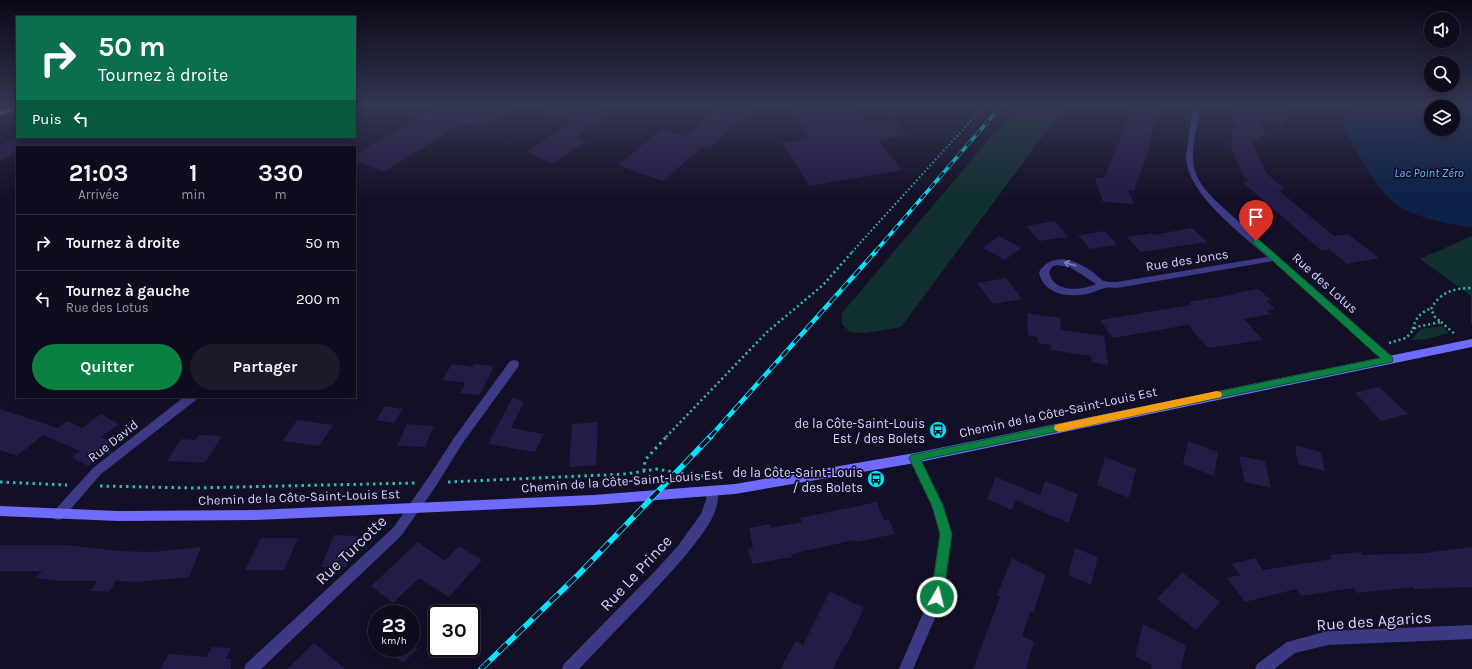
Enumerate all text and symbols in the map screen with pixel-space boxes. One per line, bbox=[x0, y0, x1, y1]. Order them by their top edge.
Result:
map controls bbox=[1424, 12, 1460, 136]
button: sound bbox=[1424, 12, 1460, 48]
text: 50 m bbox=[98, 30, 166, 63]
icon: right bbox=[32, 32, 84, 84]
button: search bbox=[1424, 56, 1460, 92]
text: Tournez à droite bbox=[98, 64, 228, 86]
button: layers bbox=[1424, 100, 1460, 136]
icon: left bbox=[70, 108, 92, 130]
text: Puis bbox=[32, 110, 62, 128]
text: 21:03 bbox=[69, 159, 129, 187]
text: 1 bbox=[189, 159, 198, 187]
text: 330 bbox=[258, 159, 303, 187]
water label: Lac Point Zéro bbox=[1394, 166, 1464, 180]
text: Arrivée bbox=[78, 187, 119, 202]
text: min bbox=[181, 187, 205, 202]
text: m bbox=[275, 187, 287, 202]
pin bbox=[1239, 200, 1273, 241]
icon: arrive bbox=[1245, 206, 1267, 228]
icon: right bbox=[32, 232, 54, 254]
text: Tournez à droite bbox=[66, 234, 180, 252]
text: 50 m bbox=[305, 234, 340, 252]
street label: Rue des Joncs bbox=[1145, 246, 1230, 274]
street label: Rue des Lotus bbox=[1289, 250, 1361, 316]
one-way arrow bbox=[1064, 260, 1076, 268]
text: Tournez à gauche bbox=[66, 282, 190, 300]
icon: left bbox=[32, 288, 54, 310]
text: 200 m bbox=[296, 290, 340, 308]
text: Rue des Lotus bbox=[66, 300, 149, 315]
button: Quitter bbox=[32, 344, 182, 390]
button: Partager bbox=[190, 344, 340, 390]
street label: Chemin de la Côte-Saint-Louis Est bbox=[958, 384, 1158, 440]
place label: de la Côte-Saint-Louis Est / des Bolets bbox=[795, 416, 925, 446]
street label: Rue David bbox=[85, 417, 141, 465]
bus stop icon: de la Côte-Saint-Louis Est / des Bolets bbox=[928, 420, 948, 440]
place label: de la Côte-Saint-Louis / des Bolets bbox=[733, 465, 863, 495]
street label: Chemin de la Côte-Saint-Louis Est bbox=[521, 466, 723, 496]
bus stop icon: de la Côte-Saint-Louis / des Bolets bbox=[866, 469, 886, 489]
street label: Chemin de la Côte-Saint-Louis Est bbox=[198, 486, 400, 508]
street label: Rue Turcotte bbox=[312, 512, 390, 588]
street label: Rue Le Prince bbox=[596, 531, 676, 615]
position arrow bbox=[916, 576, 958, 618]
speed limit sign: 30 bbox=[428, 605, 480, 657]
street label: Rue des Agarics bbox=[1316, 607, 1432, 635]
text: 23 bbox=[382, 614, 406, 637]
text: km/h bbox=[381, 635, 407, 647]

